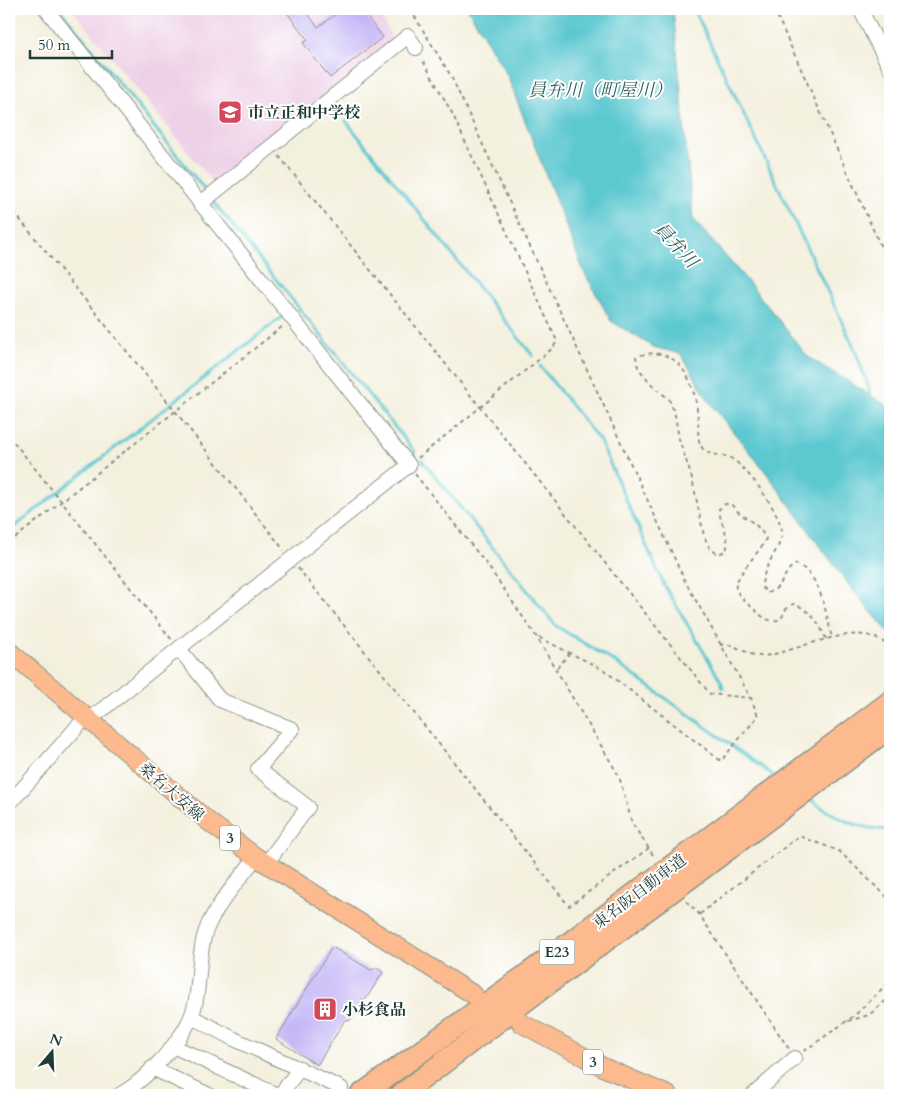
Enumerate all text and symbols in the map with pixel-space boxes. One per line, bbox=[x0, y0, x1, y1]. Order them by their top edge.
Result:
scale bar bbox=[30, 28, 112, 60]
text: 50 m bbox=[38, 35, 70, 55]
water label: 員弁川（町屋川） bbox=[528, 78, 672, 103]
school or university icon: 市立正和中学校 bbox=[217, 99, 243, 125]
place label: 市立正和中学校 bbox=[248, 102, 361, 124]
water label: 員弁川 bbox=[648, 217, 705, 275]
street label: 桑名大安線 bbox=[134, 757, 209, 826]
road number: 3 bbox=[220, 826, 240, 850]
street label: 東名阪自動車道 bbox=[588, 849, 691, 934]
road number: E23 bbox=[540, 940, 574, 964]
building icon: 小杉食品 bbox=[312, 996, 338, 1022]
place label: 小杉食品 bbox=[342, 999, 406, 1021]
north arrow bbox=[28, 1026, 78, 1076]
text: N bbox=[47, 1029, 65, 1051]
road number: 3 bbox=[583, 1050, 603, 1074]

